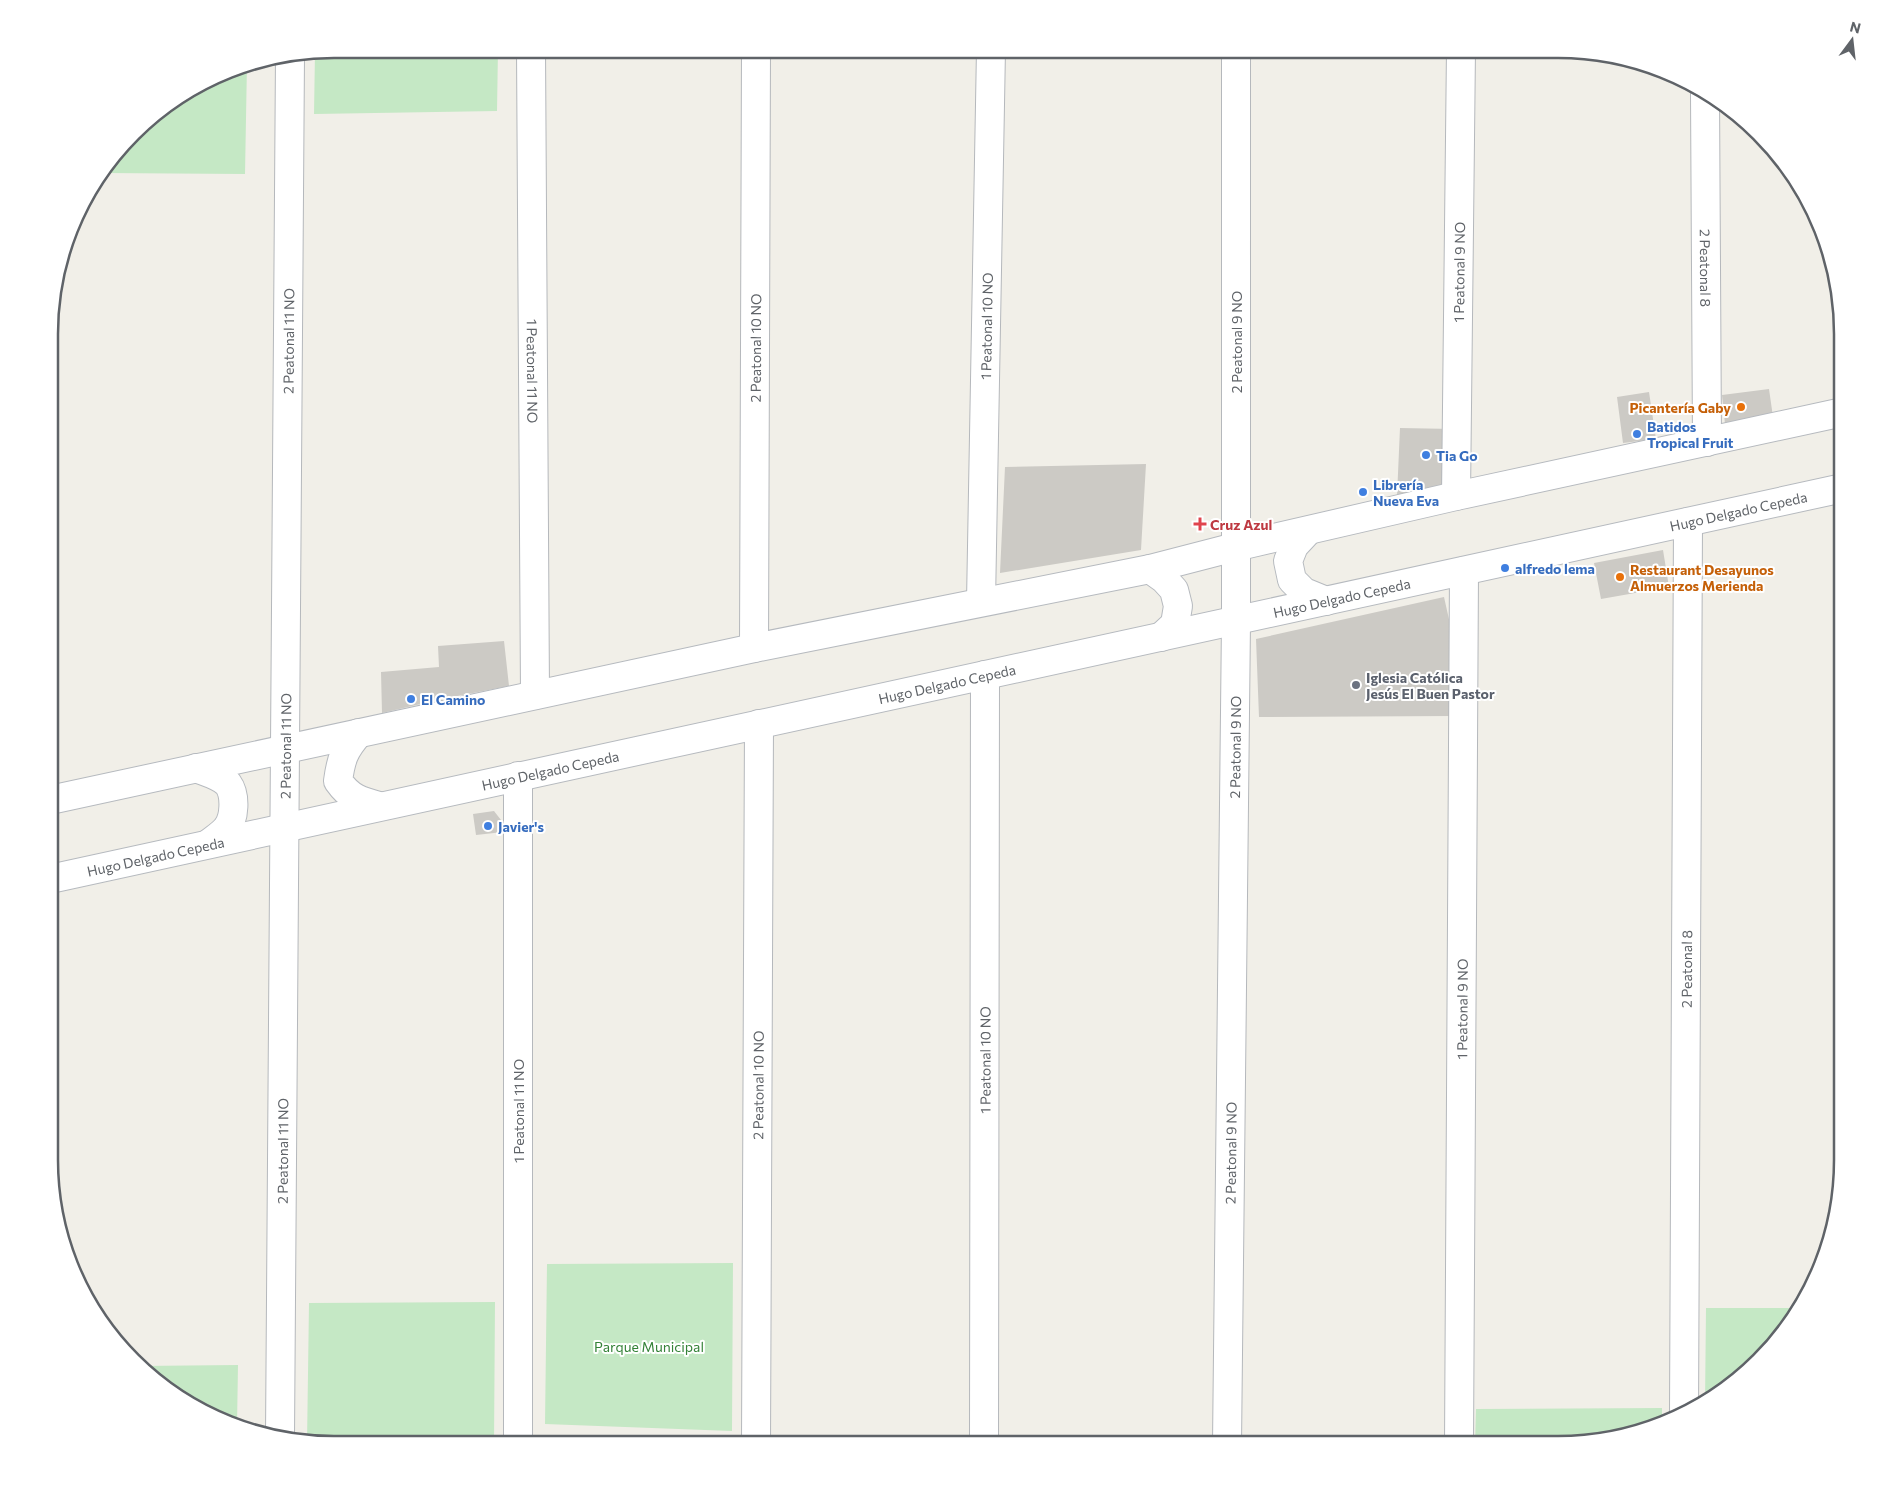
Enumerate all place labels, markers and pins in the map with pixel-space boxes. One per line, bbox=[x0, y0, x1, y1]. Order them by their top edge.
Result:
place label: Picantería Gaby bbox=[1629, 399, 1731, 416]
marker: Picantería Gaby bbox=[1735, 401, 1747, 413]
place label: Batidos Tropical Fruit bbox=[1647, 418, 1734, 451]
marker: Batidos Tropical Fruit bbox=[1631, 428, 1643, 440]
place label: Tia Go bbox=[1436, 447, 1478, 464]
marker: Tia Go bbox=[1420, 449, 1432, 461]
place label: Librería Nueva Eva bbox=[1373, 476, 1439, 509]
marker: Librería Nueva Eva bbox=[1357, 486, 1369, 498]
place label: Cruz Azul bbox=[1210, 516, 1272, 533]
marker: Cruz Azul bbox=[1194, 518, 1206, 530]
place label: alfredo lema bbox=[1515, 560, 1595, 577]
place label: Restaurant Desayunos Almuerzos Merienda bbox=[1630, 561, 1774, 594]
marker: alfredo lema bbox=[1499, 562, 1511, 574]
marker: Restaurant Desayunos Almuerzos Merienda bbox=[1614, 571, 1626, 583]
place label: Iglesia Católica Jesús El Buen Pastor bbox=[1366, 669, 1495, 702]
marker: Iglesia Católica Jesús El Buen Pastor bbox=[1350, 679, 1362, 691]
place label: El Camino bbox=[421, 691, 485, 708]
marker: El Camino bbox=[405, 693, 417, 705]
place label: Javier's bbox=[498, 818, 544, 835]
marker: Javier's bbox=[482, 820, 494, 832]

